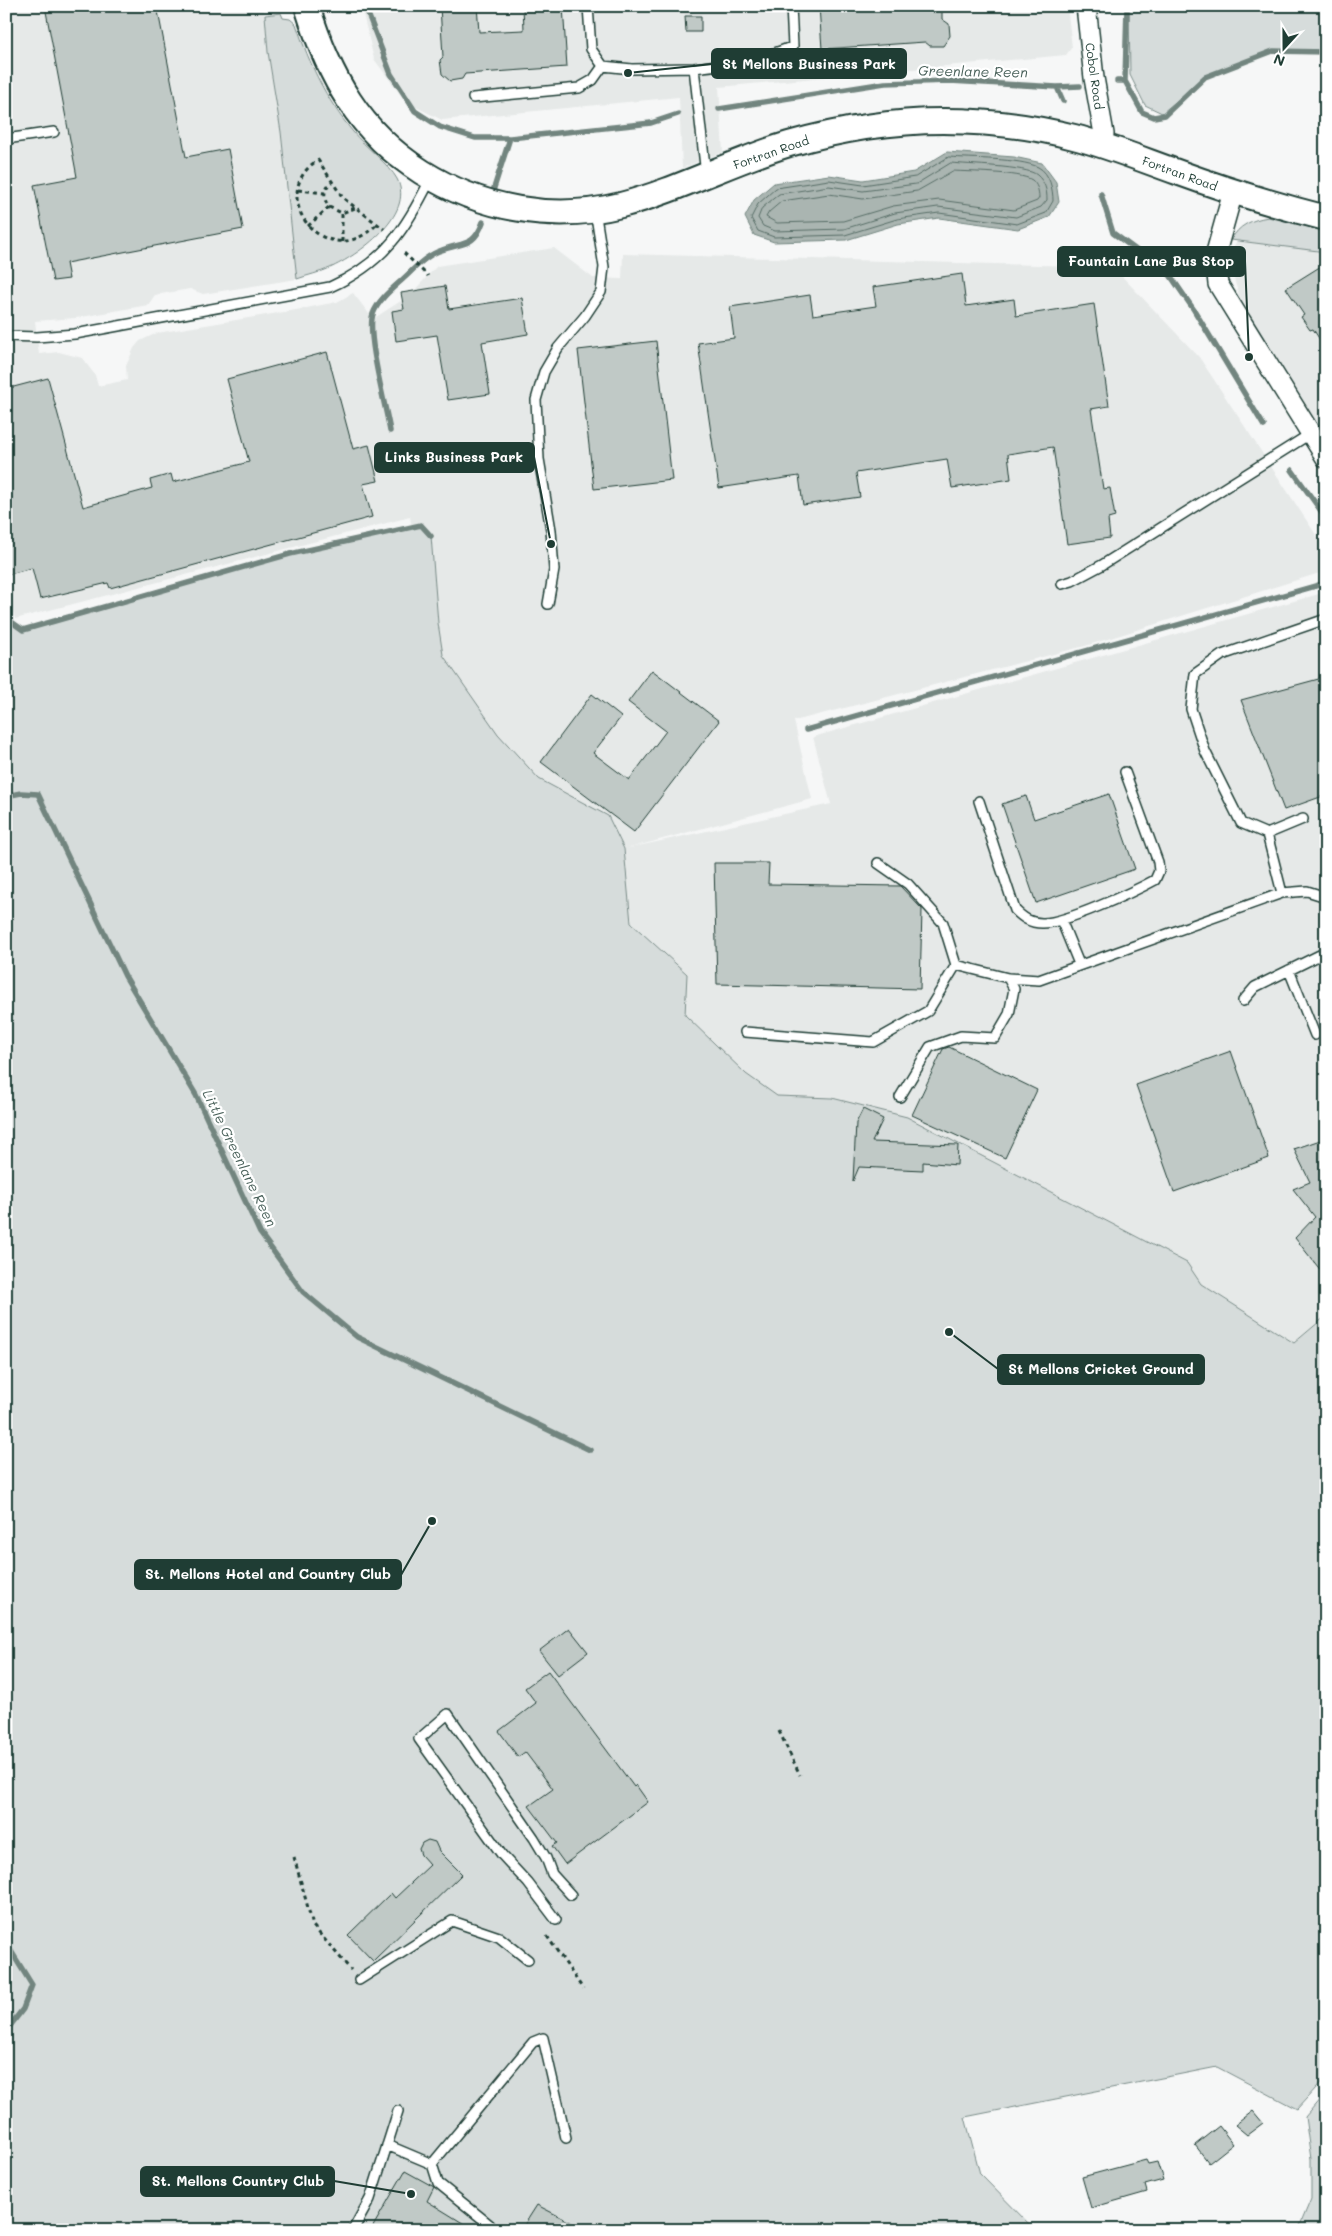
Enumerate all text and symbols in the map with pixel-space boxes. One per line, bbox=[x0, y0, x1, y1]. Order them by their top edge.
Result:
north arrow bbox=[1260, 22, 1310, 72]
street label: Cobol Road bbox=[1082, 42, 1108, 111]
callout: St Mellons Business Park bbox=[712, 49, 906, 78]
text: N bbox=[1271, 50, 1288, 71]
text: St Mellons Business Park bbox=[722, 54, 896, 73]
water label: Greenlane Reen bbox=[918, 61, 1028, 81]
street label: Fortran Road bbox=[731, 131, 811, 172]
street label: Fortran Road bbox=[1140, 152, 1220, 194]
callout: Fountain Lane Bus Stop bbox=[1058, 247, 1245, 276]
text: Fountain Lane Bus Stop bbox=[1068, 251, 1234, 270]
callout: Links Business Park bbox=[375, 443, 534, 472]
text: Links Business Park bbox=[385, 447, 523, 466]
water label: Little Greenlane Reen bbox=[199, 1086, 282, 1230]
callout: St Mellons Cricket Ground bbox=[998, 1355, 1204, 1384]
text: St Mellons Cricket Ground bbox=[1008, 1359, 1194, 1378]
callout: St. Mellons Hotel and Country Club bbox=[135, 1560, 401, 1589]
text: St. Mellons Hotel and Country Club bbox=[145, 1564, 391, 1583]
callout: St. Mellons Country Club bbox=[141, 2167, 334, 2196]
text: St. Mellons Country Club bbox=[152, 2171, 324, 2190]

